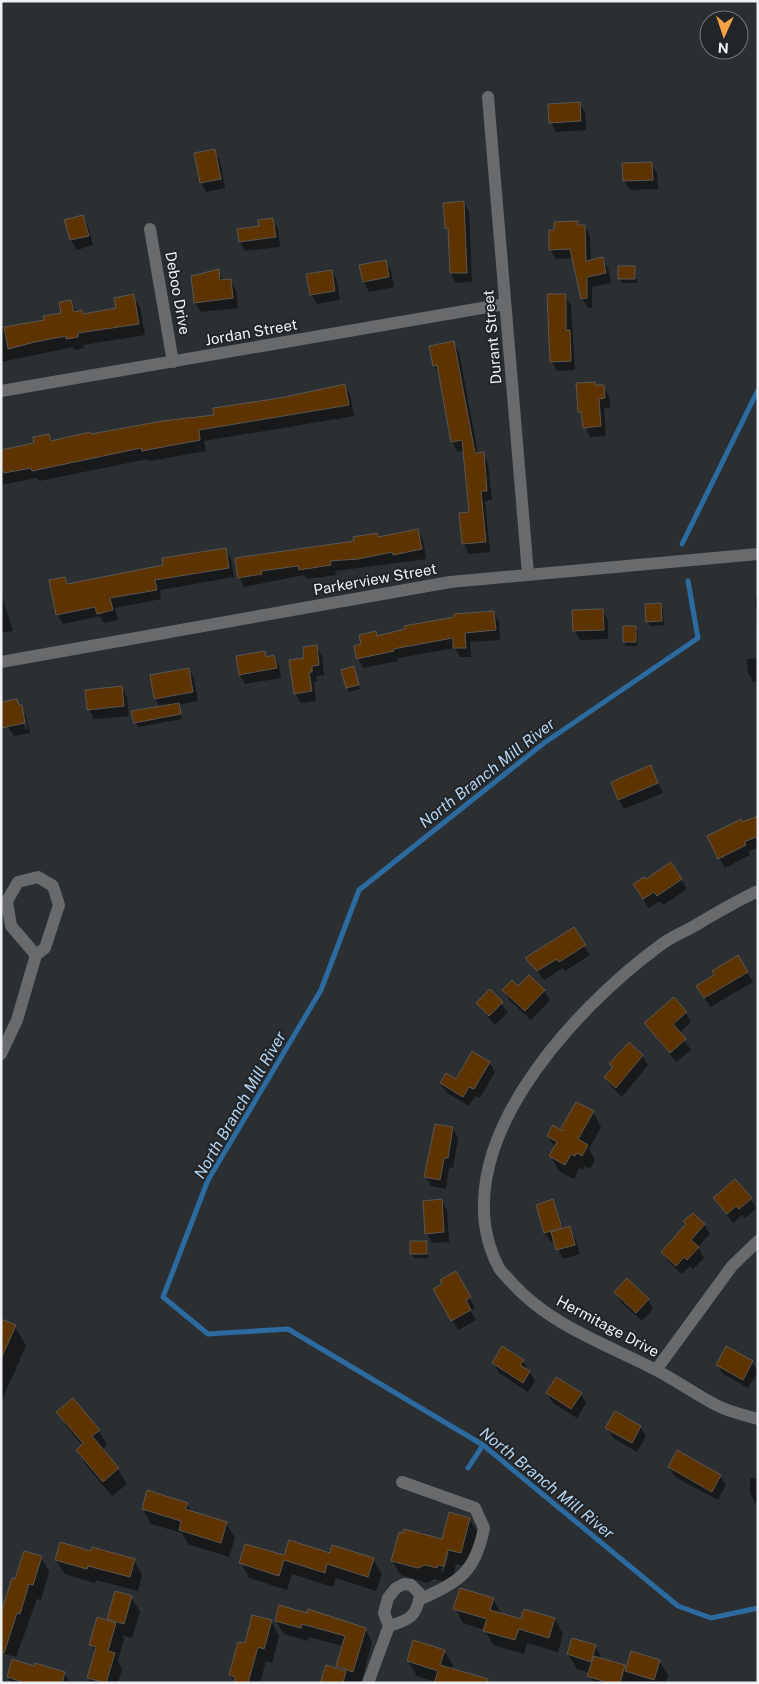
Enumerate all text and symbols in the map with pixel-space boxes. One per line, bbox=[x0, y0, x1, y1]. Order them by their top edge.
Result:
north arrow bbox=[699, 10, 749, 60]
text: N bbox=[717, 40, 729, 56]
street label: Deboo Drive bbox=[162, 250, 194, 336]
street label: Durant Street bbox=[479, 289, 505, 385]
street label: Jordan Street bbox=[204, 315, 299, 348]
street label: Parkerview Street bbox=[312, 560, 438, 598]
water label: North Branch Mill River bbox=[415, 714, 559, 832]
water label: North Branch Mill River bbox=[190, 1027, 290, 1182]
street label: Hermitage Drive bbox=[554, 1292, 662, 1360]
water label: North Branch Mill River bbox=[476, 1423, 619, 1544]

